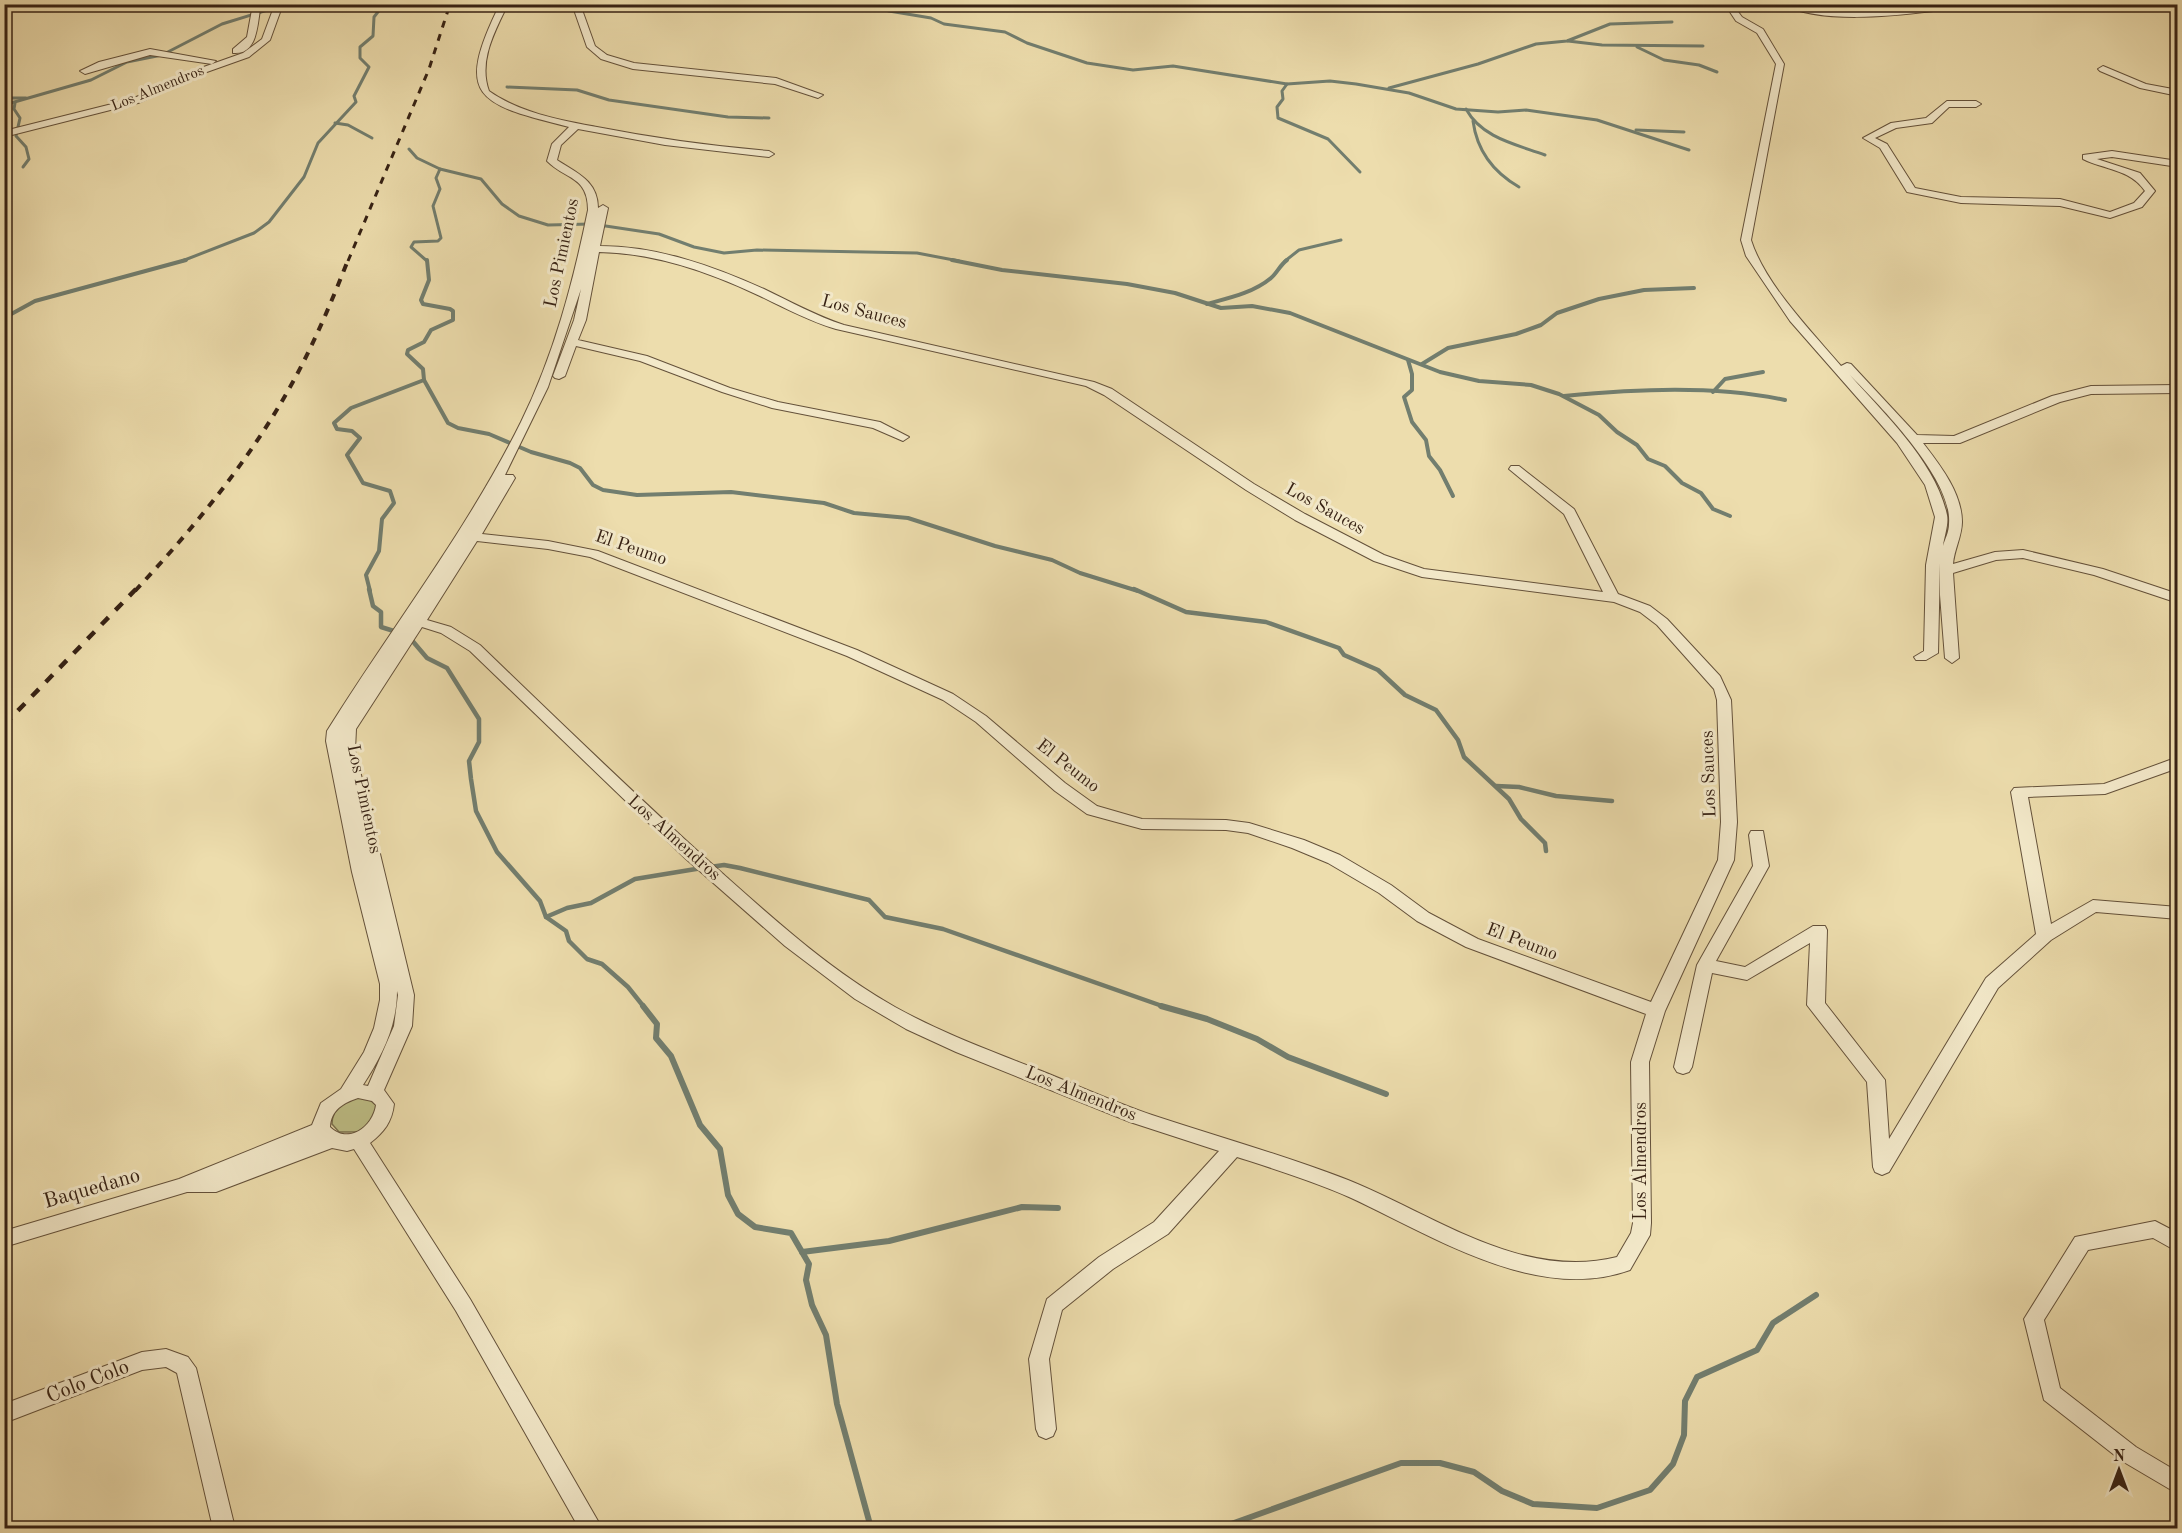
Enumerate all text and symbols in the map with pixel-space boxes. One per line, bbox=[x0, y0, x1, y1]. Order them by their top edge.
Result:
street label: Los Almendros bbox=[109, 64, 207, 114]
street label: Los Pimientos bbox=[542, 197, 582, 309]
street label: Los Sauces bbox=[819, 292, 909, 332]
street label: Los Sauces bbox=[1282, 480, 1368, 538]
street label: El Peumo bbox=[593, 527, 669, 569]
street label: Los Sauces bbox=[1698, 730, 1720, 818]
street label: El Peumo bbox=[1033, 736, 1103, 796]
street label: Los Pimientos bbox=[344, 743, 384, 855]
street label: Los Almendros bbox=[624, 792, 724, 884]
street label: El Peumo bbox=[1484, 920, 1560, 964]
street label: Los Almendros bbox=[1023, 1064, 1139, 1125]
street label: Los Almendros bbox=[1632, 1102, 1650, 1220]
street label: Baquedano bbox=[41, 1165, 143, 1213]
street label: Colo Colo bbox=[44, 1357, 132, 1407]
north arrow bbox=[2089, 1440, 2149, 1500]
text: N bbox=[2113, 1449, 2126, 1465]

